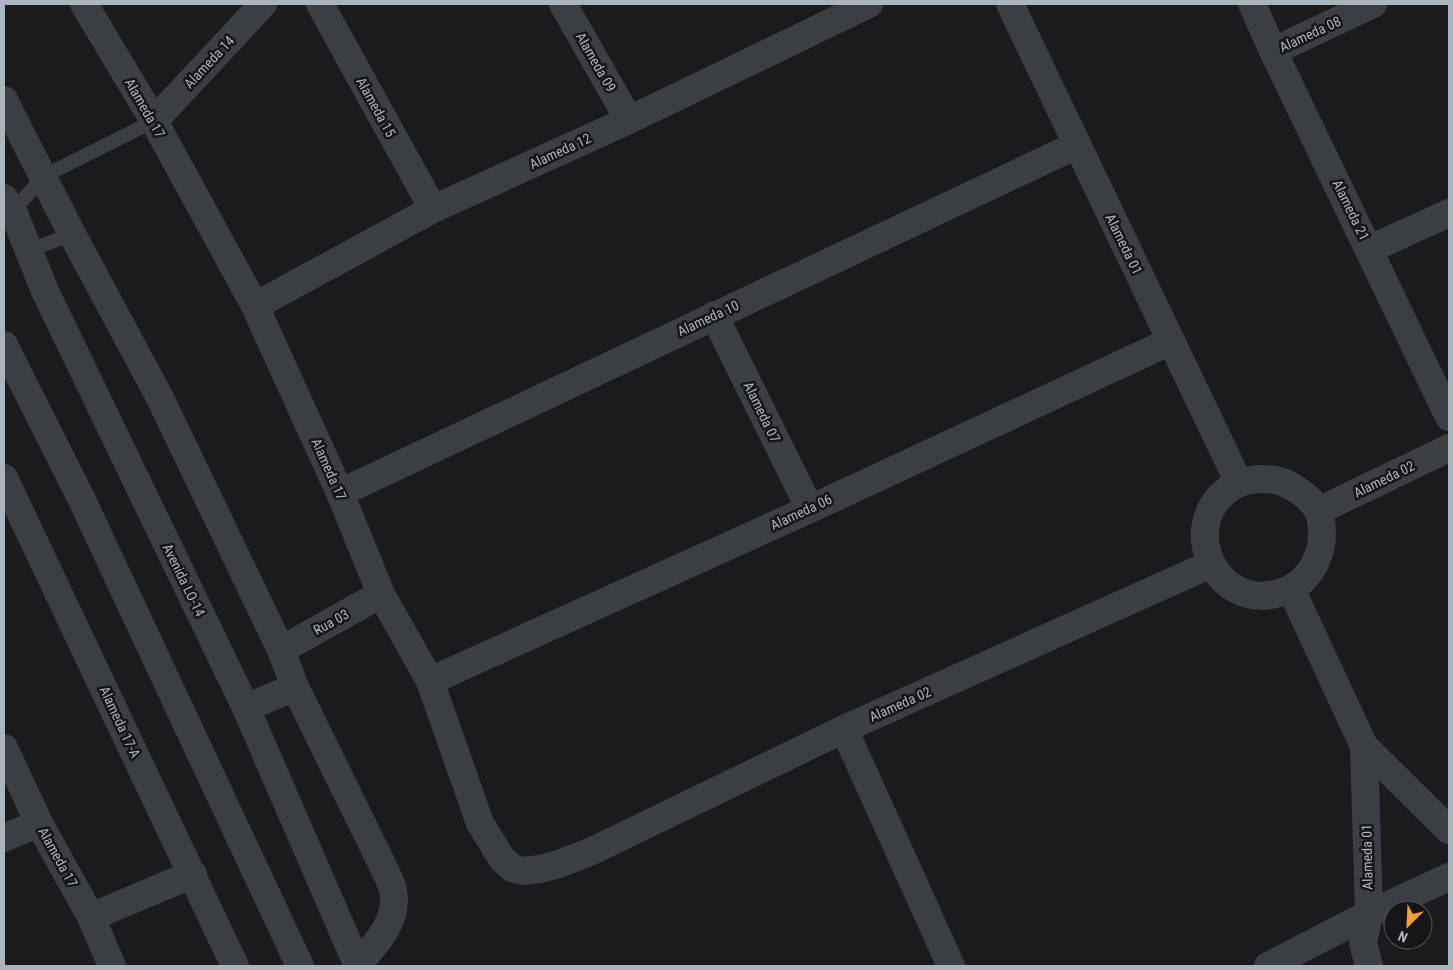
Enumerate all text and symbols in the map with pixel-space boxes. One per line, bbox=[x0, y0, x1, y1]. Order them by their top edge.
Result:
street label: Alameda 08 bbox=[1277, 13, 1343, 55]
street label: Alameda 09 bbox=[573, 30, 619, 94]
street label: Alameda 14 bbox=[181, 32, 237, 92]
street label: Alameda 15 bbox=[353, 74, 399, 140]
street label: Alameda 17 bbox=[122, 76, 168, 141]
street label: Alameda 12 bbox=[527, 130, 593, 172]
street label: Alameda 21 bbox=[1329, 177, 1373, 243]
street label: Alameda 01 bbox=[1102, 211, 1146, 277]
street label: Alameda 10 bbox=[675, 297, 741, 339]
street label: Alameda 07 bbox=[740, 379, 784, 445]
street label: Alameda 17 bbox=[308, 436, 350, 502]
street label: Alameda 02 bbox=[1351, 457, 1417, 501]
street label: Alameda 06 bbox=[768, 491, 834, 533]
street label: Avenida LO-14 bbox=[159, 541, 209, 619]
street label: Rua 03 bbox=[311, 606, 351, 638]
street label: Alameda 02 bbox=[867, 683, 933, 725]
street label: Alameda 17-A bbox=[96, 684, 144, 760]
street label: Alameda 17 bbox=[35, 824, 81, 890]
street label: Alameda 01 bbox=[1358, 824, 1376, 890]
north arrow bbox=[1383, 900, 1433, 950]
text: N bbox=[1396, 928, 1410, 946]

